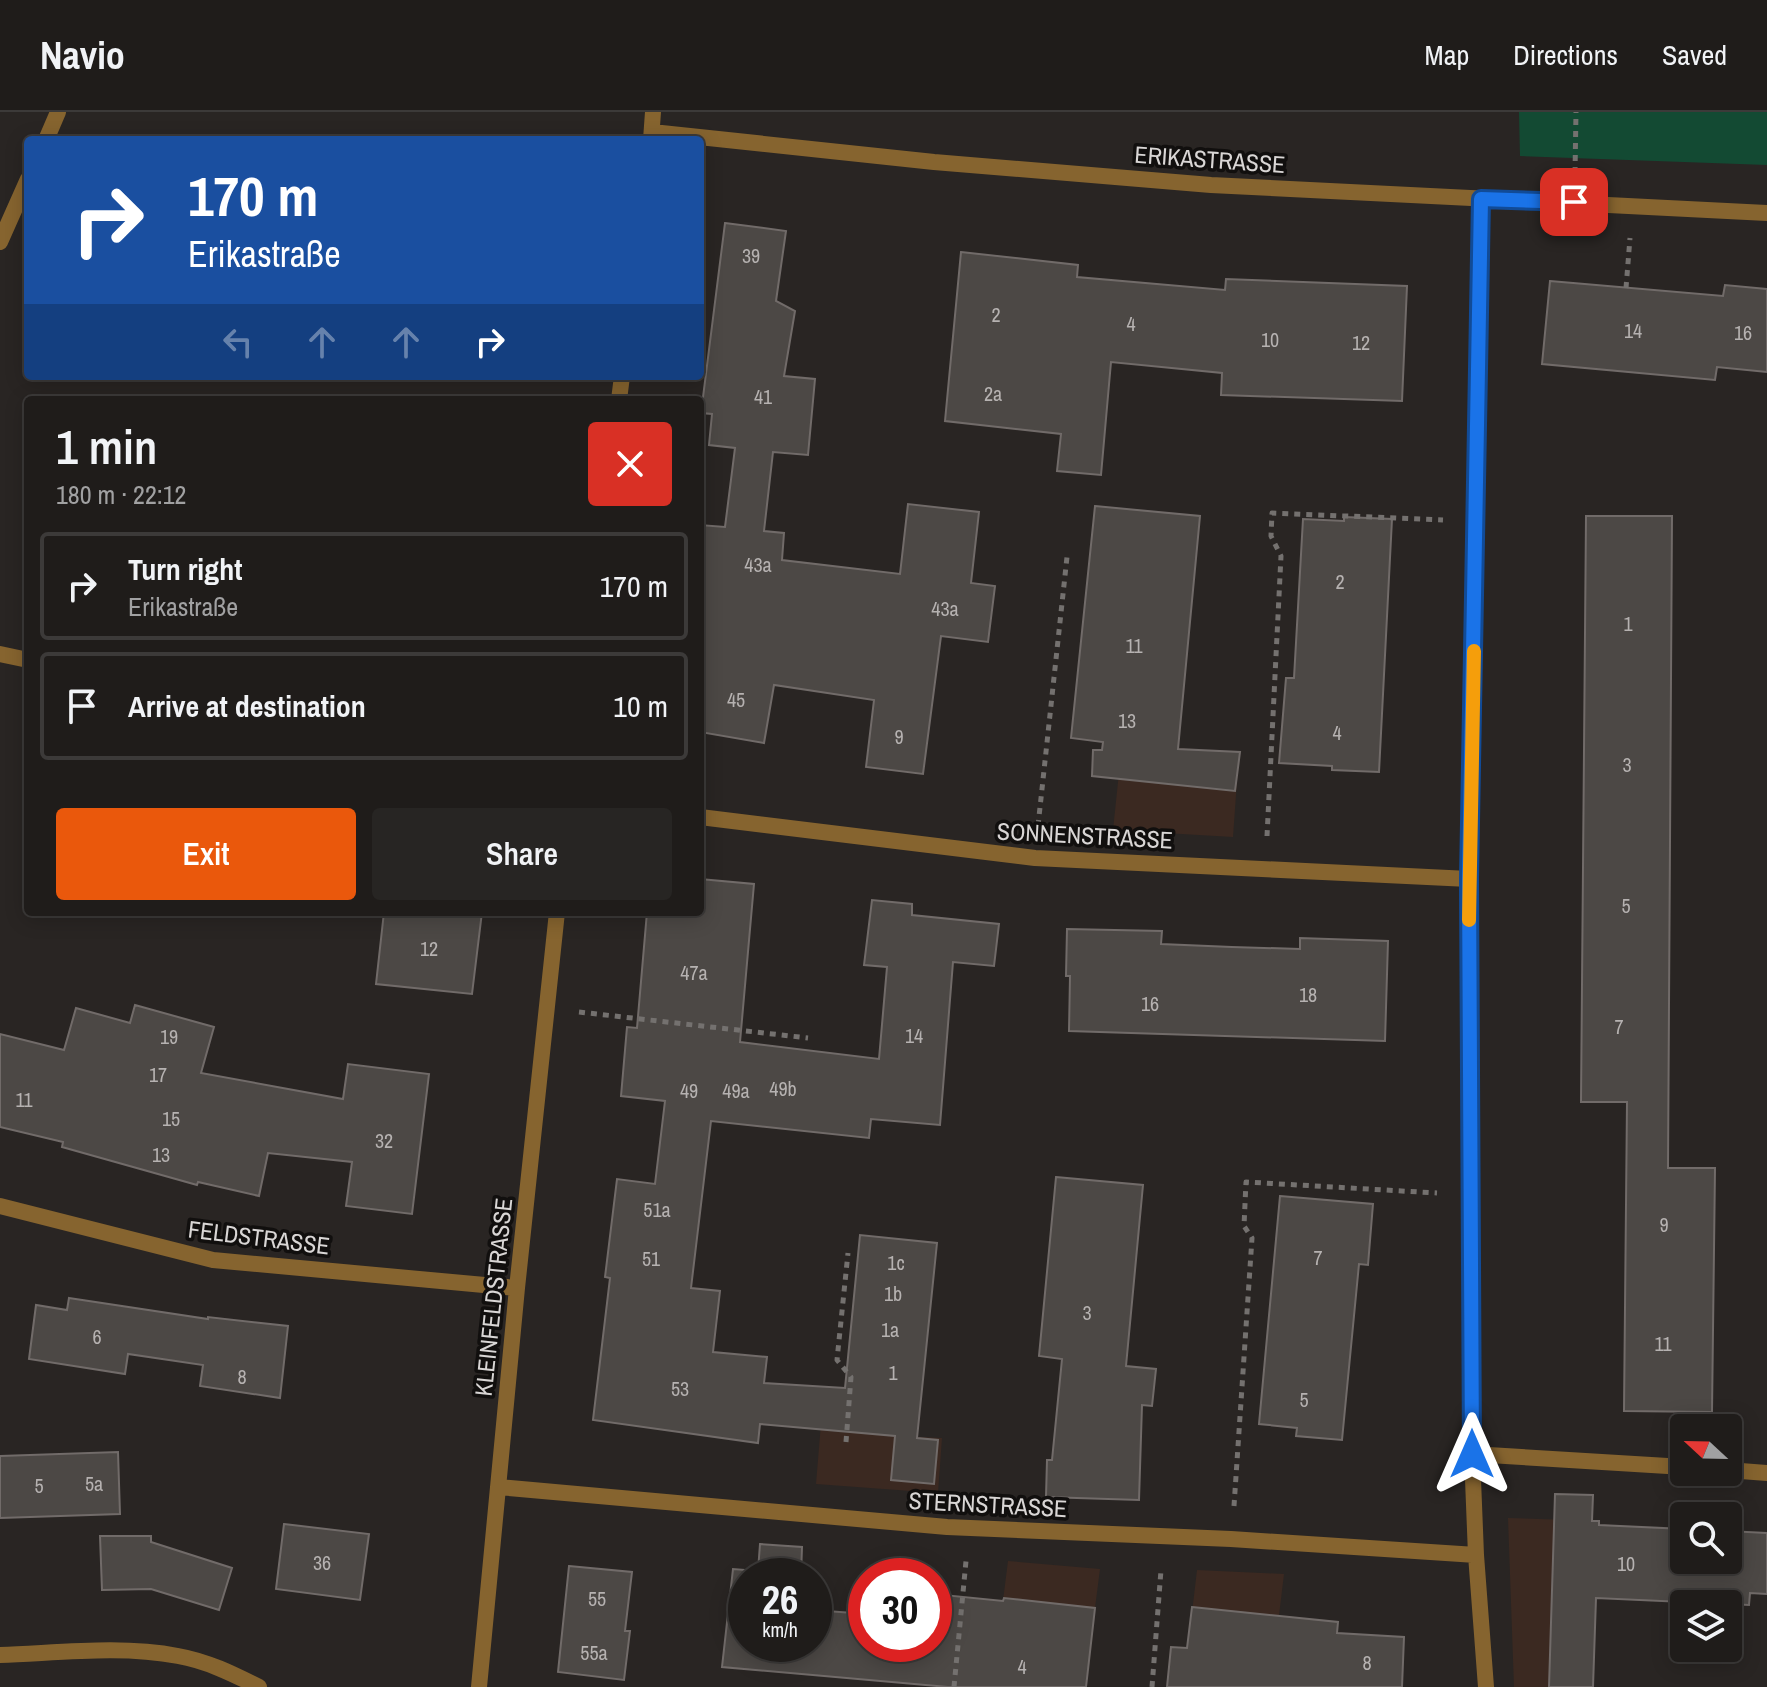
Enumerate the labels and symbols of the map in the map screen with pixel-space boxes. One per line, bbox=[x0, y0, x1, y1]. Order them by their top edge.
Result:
street label: ERIKASTRASSE bbox=[1134, 138, 1286, 180]
pin bbox=[1540, 168, 1608, 236]
house number: 39 bbox=[742, 242, 760, 269]
house number: 2 bbox=[991, 301, 1001, 328]
house number: 4 bbox=[1126, 310, 1136, 337]
house number: 14 bbox=[1624, 317, 1642, 344]
house number: 16 bbox=[1734, 319, 1752, 346]
house number: 10 bbox=[1261, 326, 1279, 353]
house number: 12 bbox=[1352, 329, 1370, 356]
house number: 2a bbox=[984, 380, 1002, 407]
house number: 41 bbox=[754, 383, 772, 410]
house number: 43a bbox=[744, 551, 772, 578]
house number: 2 bbox=[1335, 568, 1345, 595]
house number: 43a bbox=[931, 595, 959, 622]
house number: 1 bbox=[1623, 610, 1633, 637]
house number: 11 bbox=[1125, 632, 1143, 659]
house number: 45 bbox=[727, 686, 745, 713]
house number: 13 bbox=[1118, 707, 1136, 734]
house number: 4 bbox=[1332, 719, 1342, 746]
house number: 9 bbox=[894, 723, 904, 750]
house number: 3 bbox=[1622, 751, 1632, 778]
street label: SONNENSTRASSE bbox=[996, 814, 1174, 856]
house number: 5 bbox=[1621, 892, 1631, 919]
house number: 12 bbox=[420, 935, 438, 962]
house number: 47a bbox=[680, 959, 708, 986]
house number: 18 bbox=[1299, 981, 1317, 1008]
house number: 16 bbox=[1141, 990, 1159, 1017]
house number: 7 bbox=[1614, 1013, 1624, 1040]
house number: 14 bbox=[905, 1022, 923, 1049]
house number: 19 bbox=[160, 1023, 178, 1050]
house number: 17 bbox=[149, 1061, 167, 1088]
house number: 49b bbox=[769, 1075, 797, 1102]
house number: 49 bbox=[680, 1077, 698, 1104]
house number: 49a bbox=[722, 1077, 750, 1104]
house number: 11 bbox=[15, 1086, 33, 1113]
house number: 15 bbox=[162, 1105, 180, 1132]
house number: 32 bbox=[375, 1127, 393, 1154]
house number: 13 bbox=[152, 1141, 170, 1168]
street label: KLEINFELDSTRASSE bbox=[467, 1196, 519, 1398]
house number: 51a bbox=[643, 1196, 671, 1223]
house number: 9 bbox=[1659, 1211, 1669, 1238]
street label: FELDSTRASSE bbox=[186, 1212, 332, 1262]
house number: 7 bbox=[1313, 1244, 1323, 1271]
house number: 51 bbox=[642, 1245, 660, 1272]
house number: 1c bbox=[887, 1249, 905, 1276]
house number: 1b bbox=[884, 1280, 902, 1307]
house number: 3 bbox=[1082, 1299, 1092, 1326]
house number: 1a bbox=[881, 1316, 899, 1343]
house number: 6 bbox=[92, 1323, 102, 1350]
house number: 11 bbox=[1654, 1330, 1672, 1357]
house number: 1 bbox=[888, 1359, 898, 1386]
house number: 8 bbox=[237, 1363, 247, 1390]
house number: 53 bbox=[671, 1375, 689, 1402]
house number: 5 bbox=[1299, 1386, 1309, 1413]
position arrow bbox=[1430, 1412, 1514, 1496]
north arrow bbox=[1670, 1414, 1742, 1486]
house number: 5a bbox=[85, 1470, 103, 1497]
house number: 5 bbox=[34, 1472, 44, 1499]
street label: STERNSTRASSE bbox=[908, 1484, 1068, 1524]
house number: 36 bbox=[313, 1549, 331, 1576]
house number: 10 bbox=[1617, 1550, 1635, 1577]
speed limit sign: 30 bbox=[848, 1558, 952, 1662]
house number: 55 bbox=[588, 1585, 606, 1612]
house number: 55a bbox=[580, 1639, 608, 1666]
house number: 8 bbox=[1362, 1649, 1372, 1676]
house number: 4 bbox=[1017, 1653, 1027, 1680]

